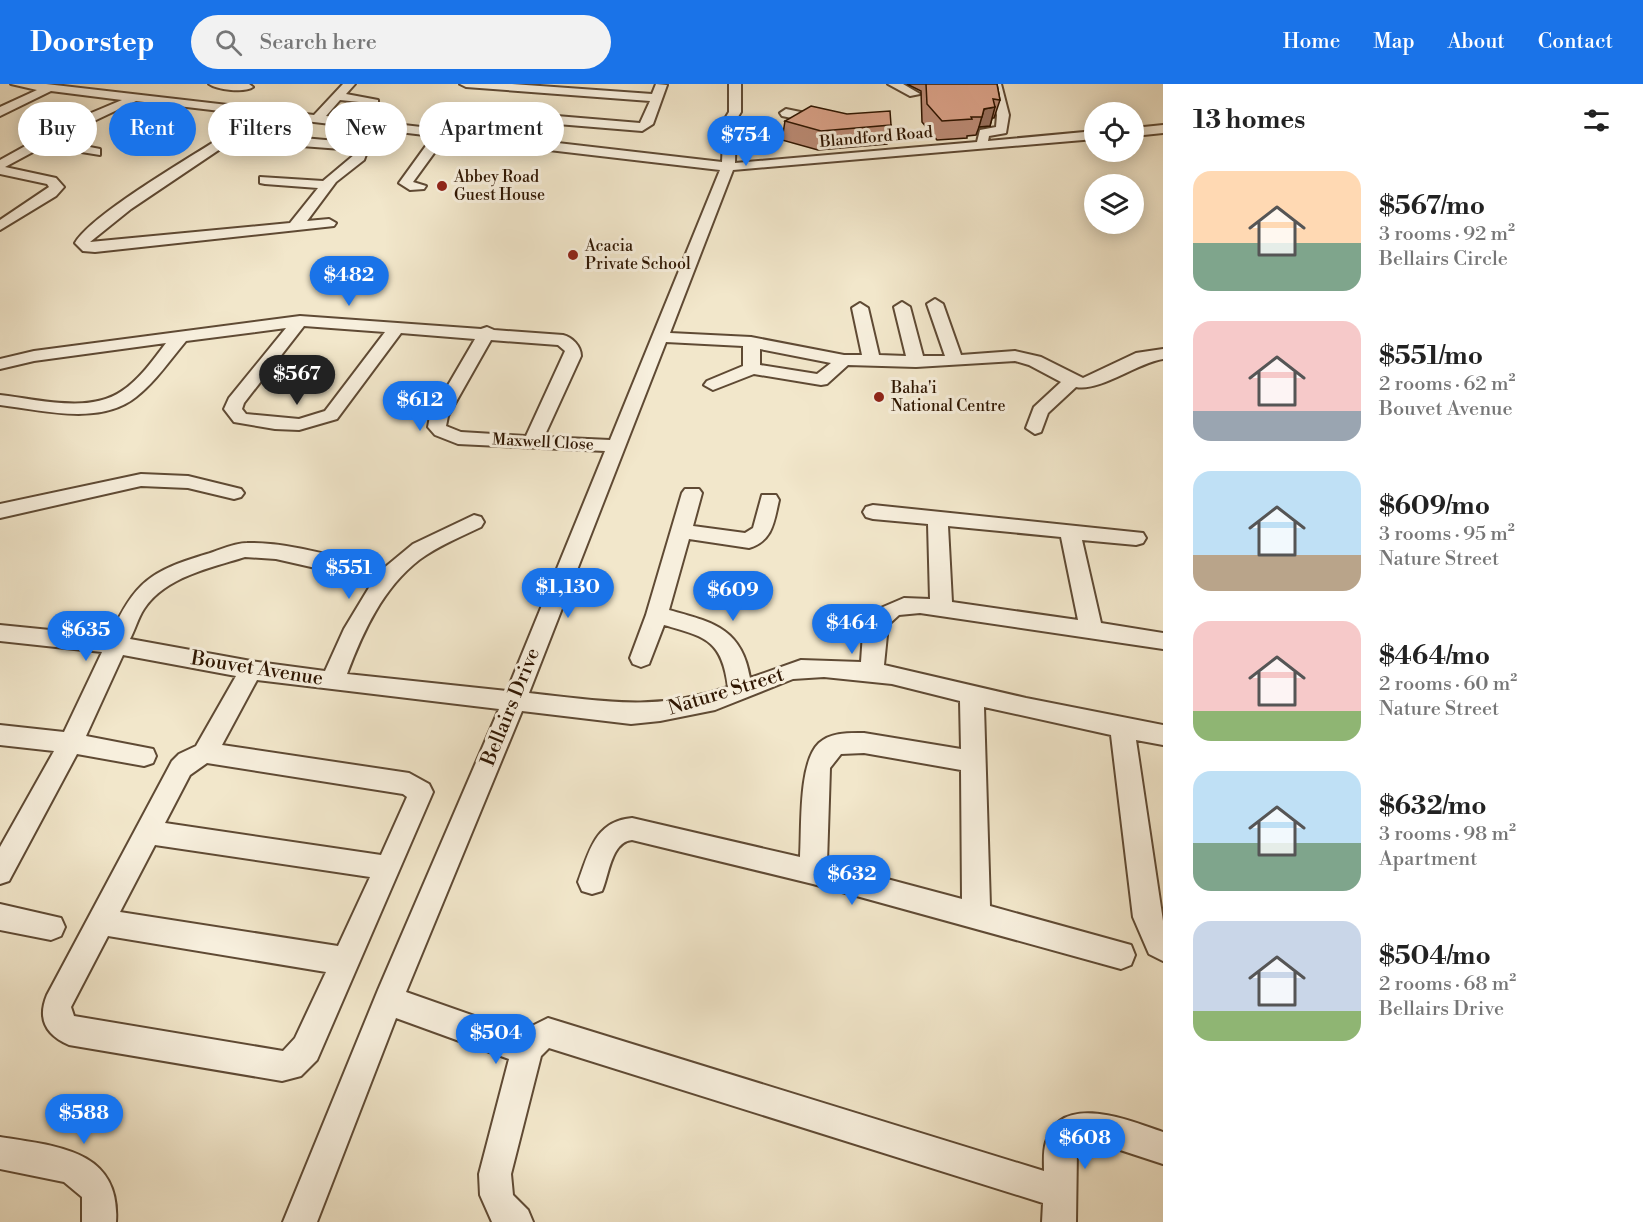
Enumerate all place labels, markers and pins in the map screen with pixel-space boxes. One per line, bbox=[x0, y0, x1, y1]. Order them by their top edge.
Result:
pin: $754 bbox=[710, 116, 782, 167]
place label: Abbey Road Guest House bbox=[453, 167, 545, 205]
marker: Abbey Road Guest House bbox=[435, 179, 449, 193]
place label: Acacia Private School bbox=[584, 236, 691, 274]
marker: Acacia Private School bbox=[566, 248, 580, 262]
pin: $482 bbox=[313, 256, 385, 307]
pin: $567 bbox=[261, 355, 333, 406]
place label: Baha'i National Centre bbox=[890, 378, 1005, 416]
pin: $612 bbox=[384, 381, 456, 432]
marker: Baha'i National Centre bbox=[872, 390, 886, 404]
pin: $551 bbox=[313, 549, 385, 600]
pin: $1,130 bbox=[519, 568, 617, 619]
pin: $609 bbox=[697, 571, 769, 622]
pin: $464 bbox=[816, 604, 888, 655]
pin: $635 bbox=[50, 611, 122, 662]
pin: $632 bbox=[816, 855, 888, 906]
pin: $504 bbox=[460, 1014, 532, 1065]
pin: $588 bbox=[48, 1094, 120, 1145]
pin: $608 bbox=[1049, 1119, 1121, 1170]

